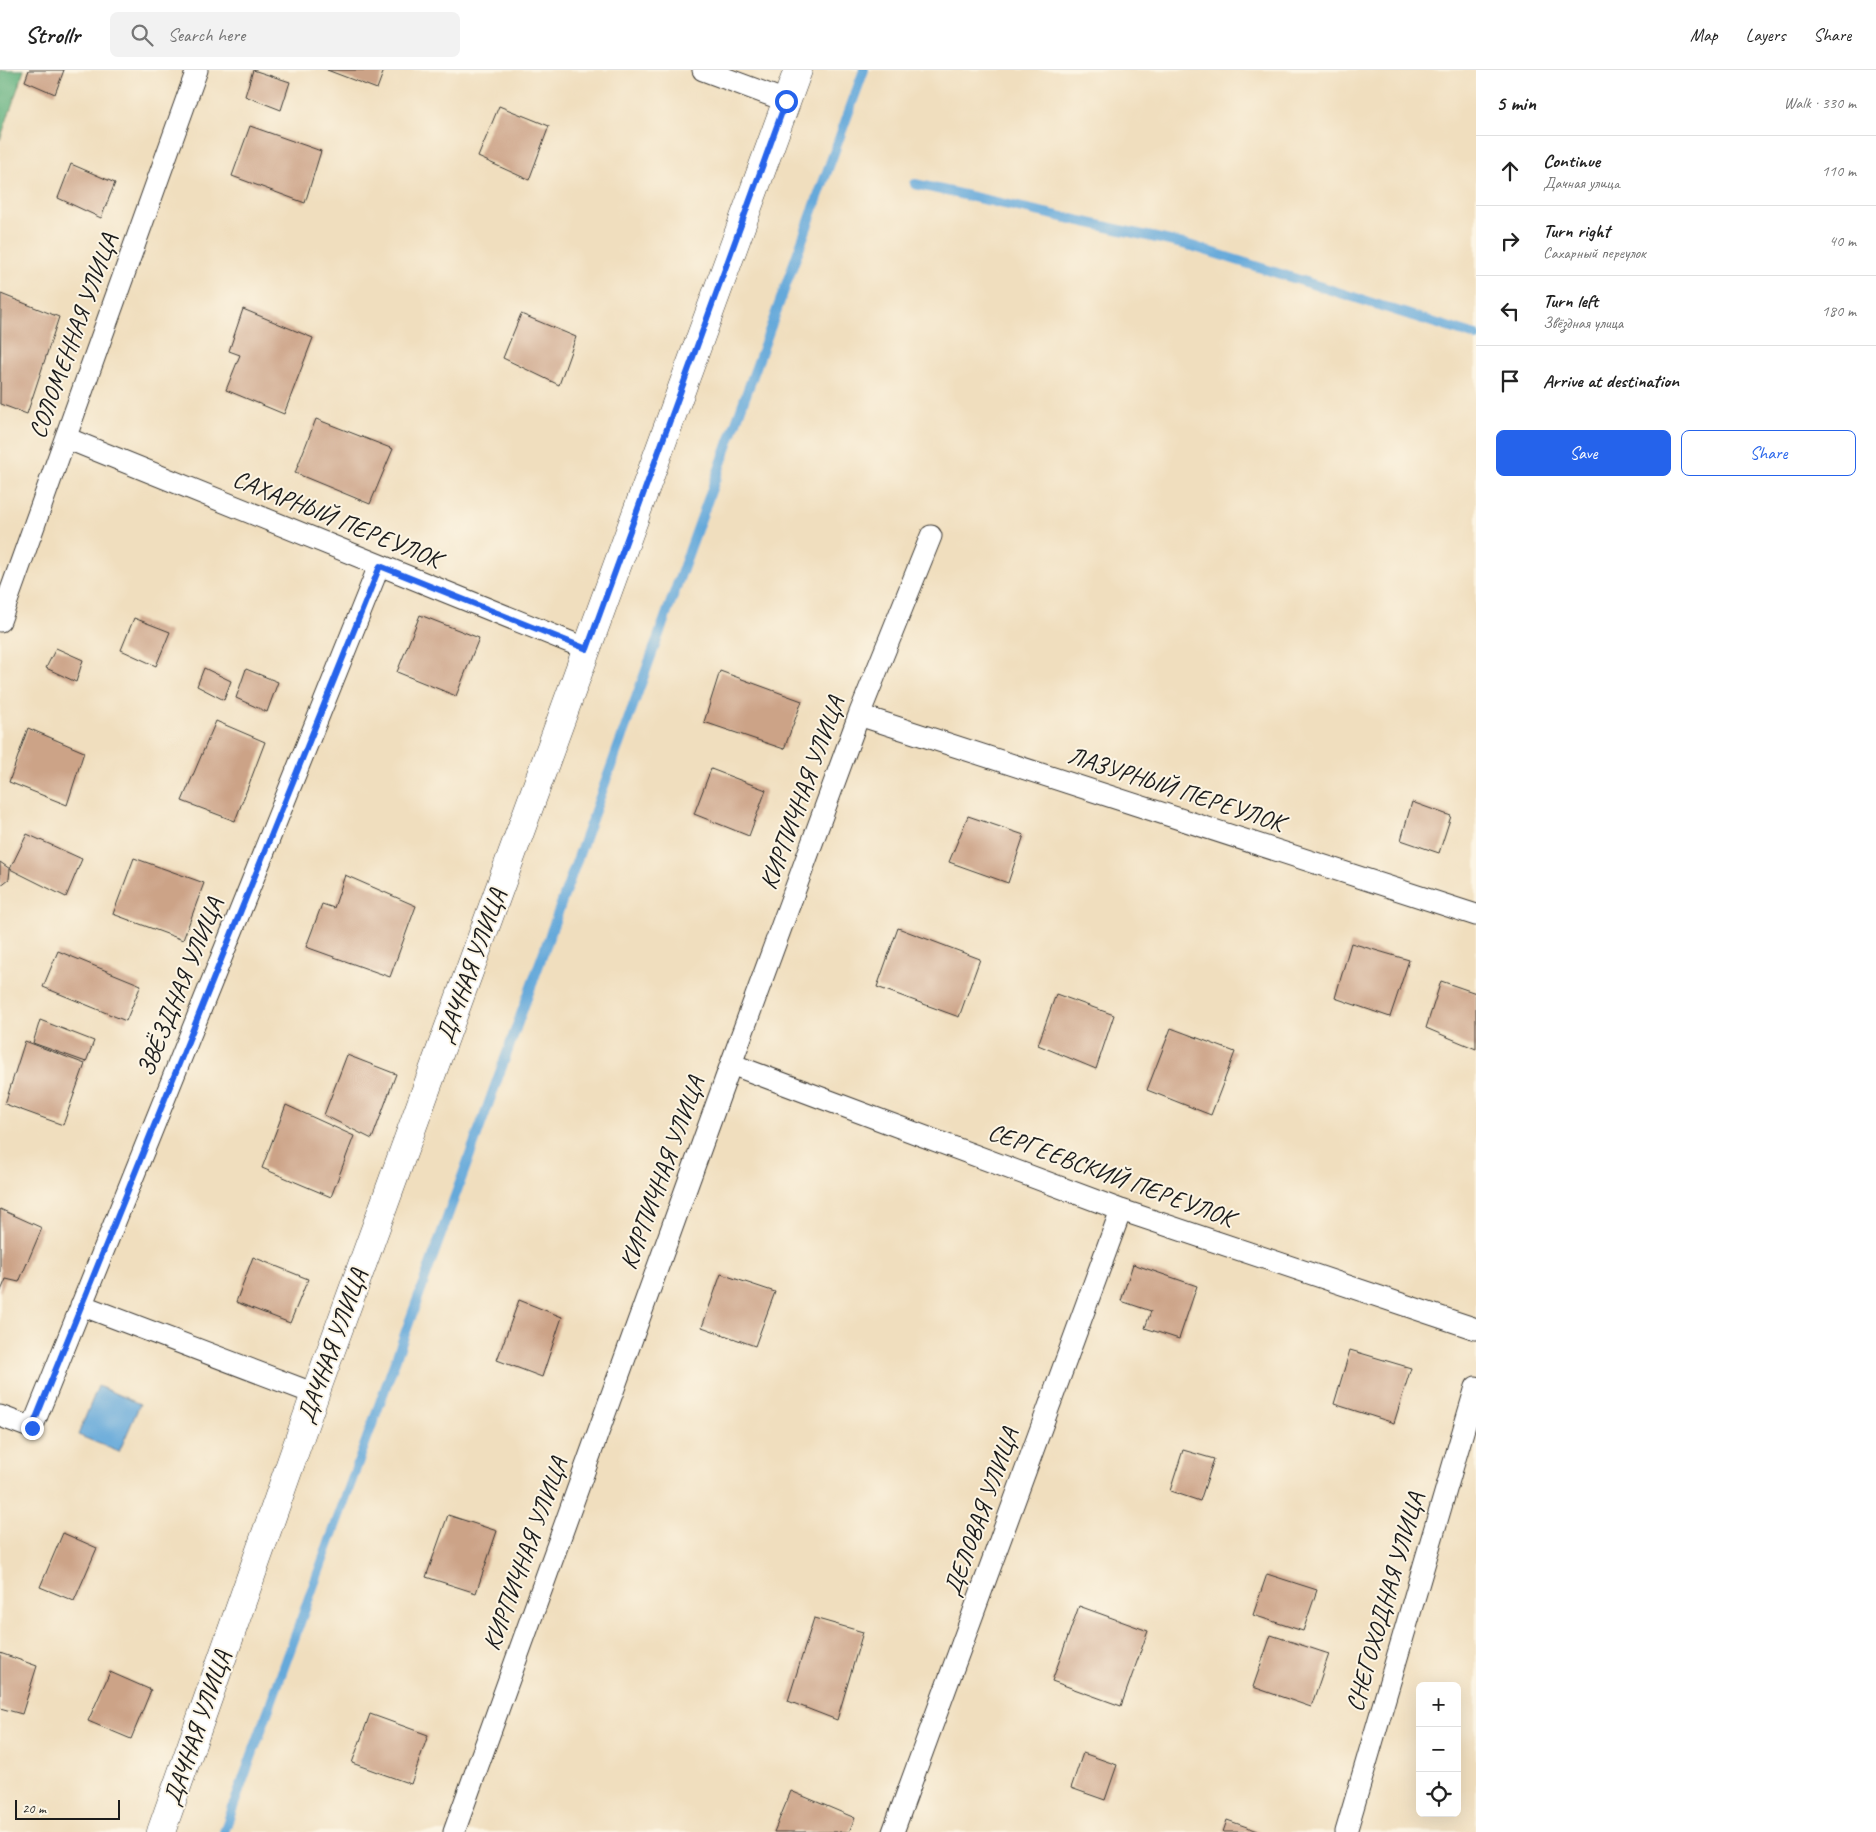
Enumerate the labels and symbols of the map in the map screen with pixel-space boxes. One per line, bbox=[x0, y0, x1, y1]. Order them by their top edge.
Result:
route start bbox=[775, 90, 798, 113]
street label: СОЛОМЕННАЯ УЛИЦА bbox=[21, 229, 125, 443]
street label: САХАРНЫЙ ПЕРЕУЛОК bbox=[228, 463, 450, 577]
street label: КИРПИЧНАЯ УЛИЦА bbox=[752, 691, 852, 894]
street label: ЛАЗУРНЫЙ ПЕРЕУЛОК bbox=[1064, 739, 1292, 840]
street label: ДАЧНАЯ УЛИЦА bbox=[428, 884, 514, 1047]
street label: ЗВЁЗДНАЯ УЛИЦА bbox=[130, 893, 231, 1081]
street label: КИРПИЧНАЯ УЛИЦА bbox=[612, 1071, 712, 1274]
street label: СЕРГЕЕВСКИЙ ПЕРЕУЛОК bbox=[984, 1116, 1243, 1236]
street label: ДАЧНАЯ УЛИЦА bbox=[289, 1264, 375, 1427]
route end bbox=[21, 1417, 44, 1440]
street label: ДЕЛОВАЯ УЛИЦА bbox=[936, 1422, 1027, 1600]
street label: КИРПИЧНАЯ УЛИЦА bbox=[475, 1452, 575, 1655]
street label: СНЕГОХОДНАЯ УЛИЦА bbox=[1338, 1488, 1432, 1715]
street label: ДАЧНАЯ УЛИЦА bbox=[156, 1646, 239, 1810]
scale bar bbox=[15, 1797, 120, 1820]

